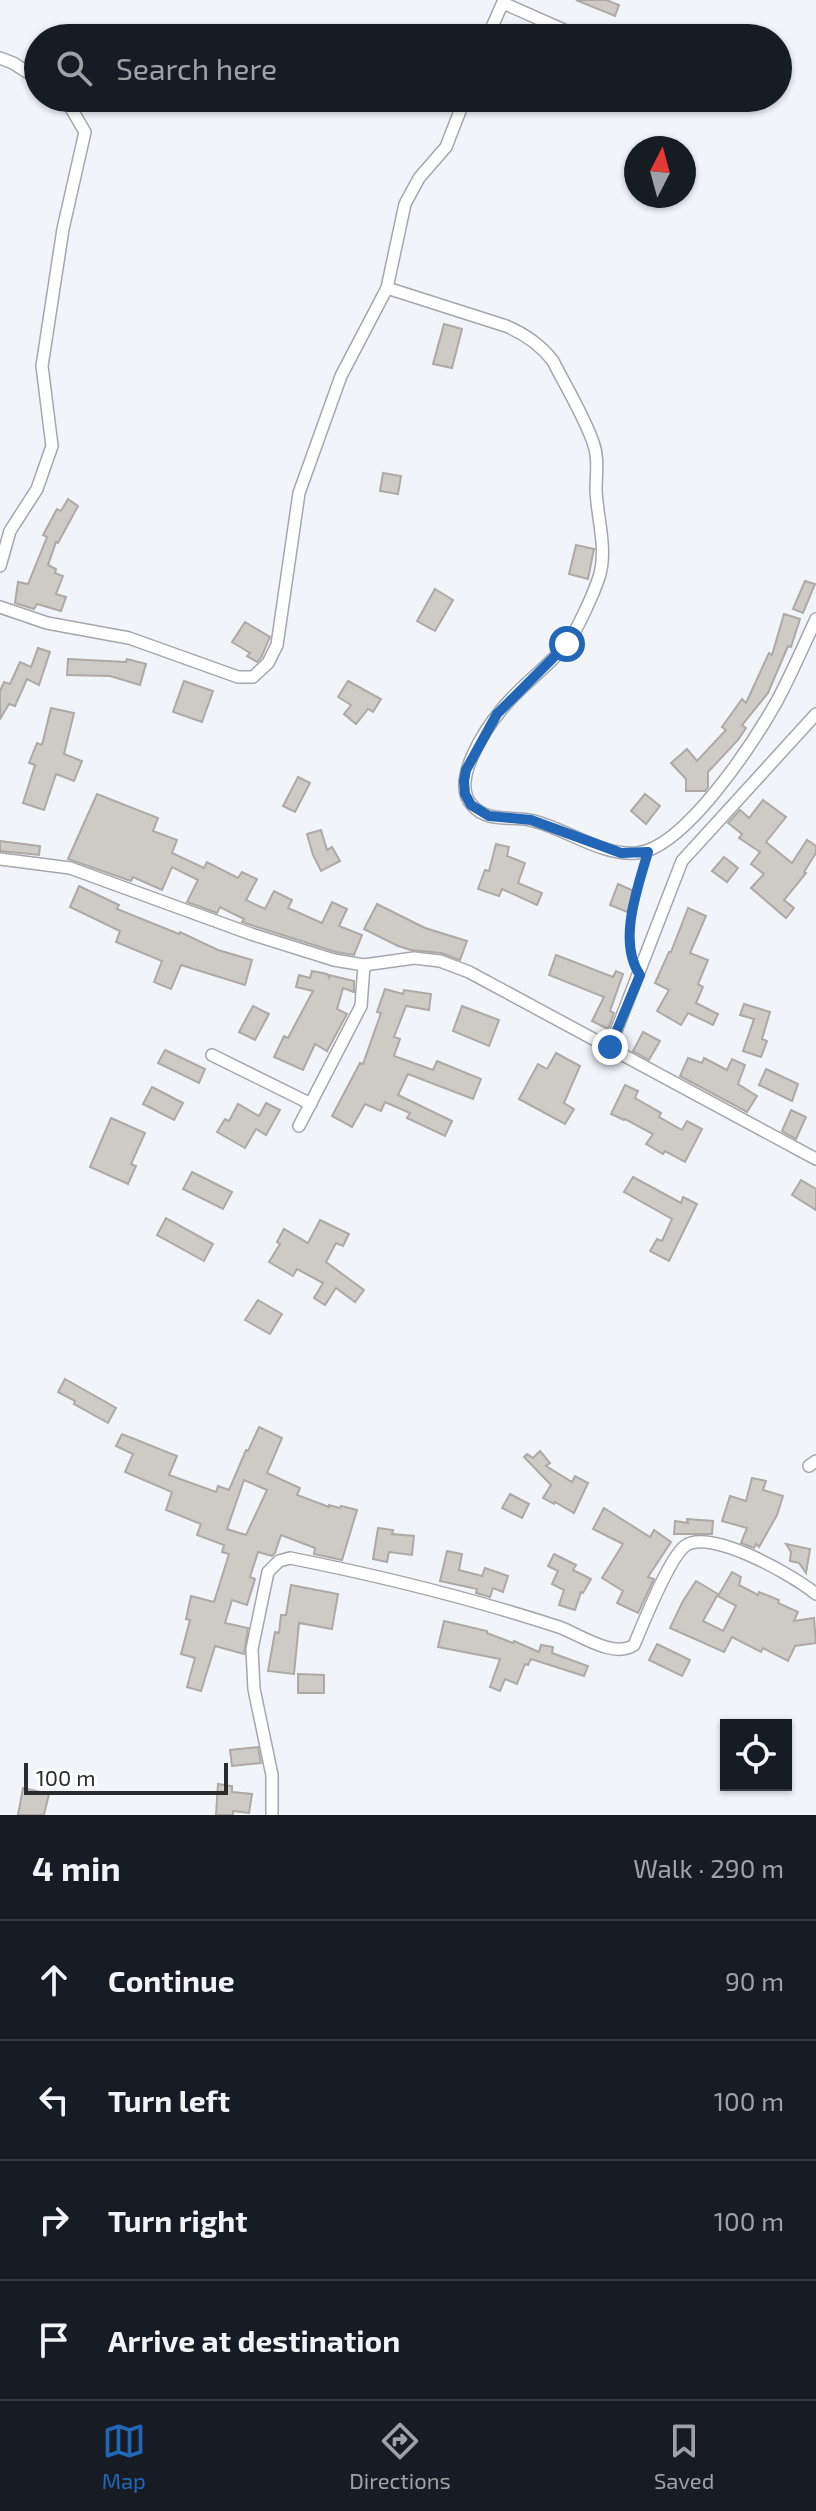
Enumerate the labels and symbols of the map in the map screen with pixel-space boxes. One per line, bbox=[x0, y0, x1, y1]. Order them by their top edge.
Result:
north arrow bbox=[624, 136, 696, 208]
route start bbox=[549, 626, 585, 662]
route end bbox=[592, 1029, 628, 1065]
scale bar bbox=[24, 1759, 228, 1795]

